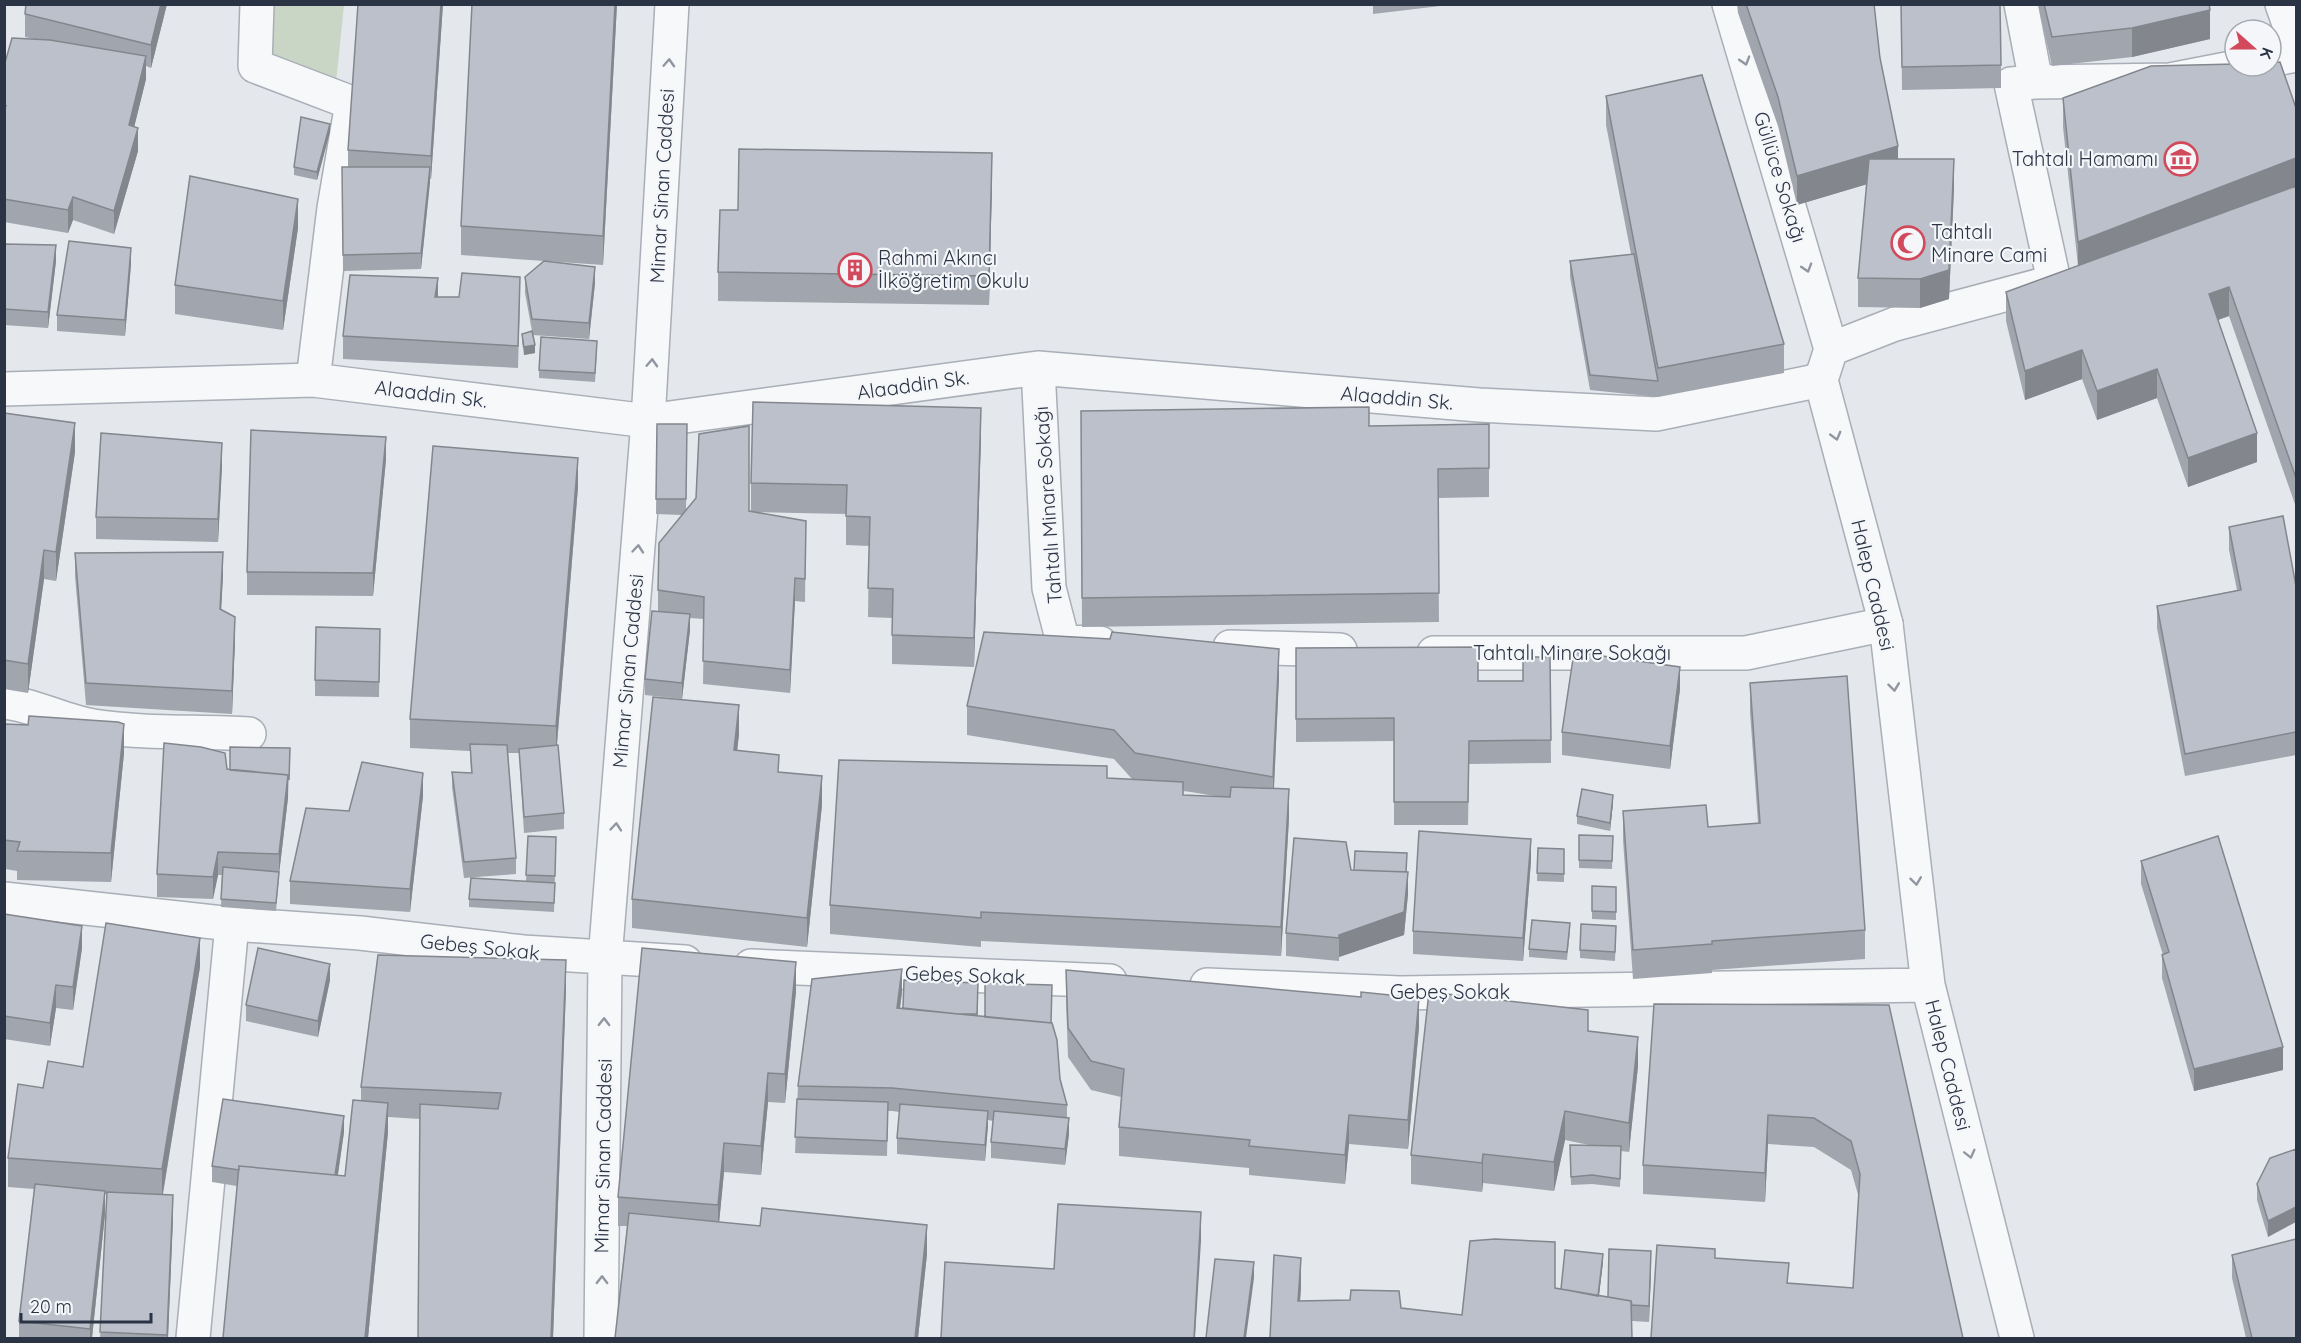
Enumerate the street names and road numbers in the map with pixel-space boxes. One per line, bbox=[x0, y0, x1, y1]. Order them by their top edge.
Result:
street label: Mimar Sinan Caddesi bbox=[644, 88, 679, 284]
street label: Güllüce Sokağı bbox=[1749, 108, 1812, 245]
street label: Alaaddin Sk. bbox=[855, 364, 971, 405]
street label: Alaaddin Sk. bbox=[373, 374, 489, 413]
street label: Alaaddin Sk. bbox=[1340, 380, 1454, 415]
street label: Tahtalı Minare Sokağı bbox=[1028, 405, 1067, 605]
street label: Halep Caddesi bbox=[1846, 517, 1901, 653]
street label: Mimar Sinan Caddesi bbox=[607, 573, 648, 769]
street label: Tahtalı Minare Sokağı bbox=[1473, 640, 1671, 665]
street label: Gebeş Sokak bbox=[419, 928, 541, 965]
street label: Gebeş Sokak bbox=[905, 960, 1026, 989]
street label: Gebeş Sokak bbox=[1390, 979, 1510, 1004]
street label: Halep Caddesi bbox=[1920, 997, 1977, 1133]
street label: Mimar Sinan Caddesi bbox=[588, 1058, 617, 1254]

